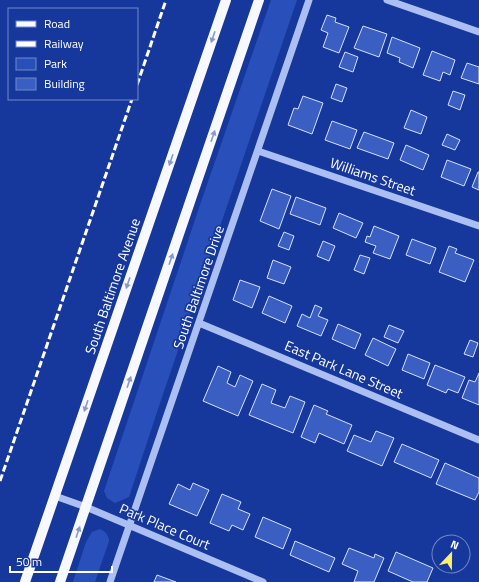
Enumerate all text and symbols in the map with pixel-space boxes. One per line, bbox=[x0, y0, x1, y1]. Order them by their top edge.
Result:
legend bbox=[8, 8, 138, 100]
text: Road bbox=[44, 14, 70, 33]
one-way arrow bbox=[210, 31, 216, 43]
text: Railway bbox=[44, 34, 84, 53]
text: Park bbox=[44, 54, 67, 73]
text: Building bbox=[44, 74, 85, 93]
one-way arrow bbox=[210, 130, 216, 142]
street label: Williams Street bbox=[327, 152, 419, 201]
one-way arrow bbox=[167, 154, 173, 166]
street label: South Baltimore Avenue bbox=[79, 215, 145, 357]
street label: South Baltimore Drive bbox=[167, 222, 229, 352]
one-way arrow bbox=[168, 253, 174, 265]
one-way arrow bbox=[125, 277, 131, 289]
street label: East Park Lane Street bbox=[282, 335, 406, 403]
one-way arrow bbox=[126, 376, 132, 388]
one-way arrow bbox=[83, 400, 89, 412]
street label: Park Place Court bbox=[116, 497, 214, 555]
one-way arrow bbox=[75, 525, 81, 537]
north arrow bbox=[431, 534, 471, 574]
text: N bbox=[448, 536, 461, 554]
scale bar bbox=[10, 548, 112, 574]
text: 50 m bbox=[16, 552, 42, 571]

